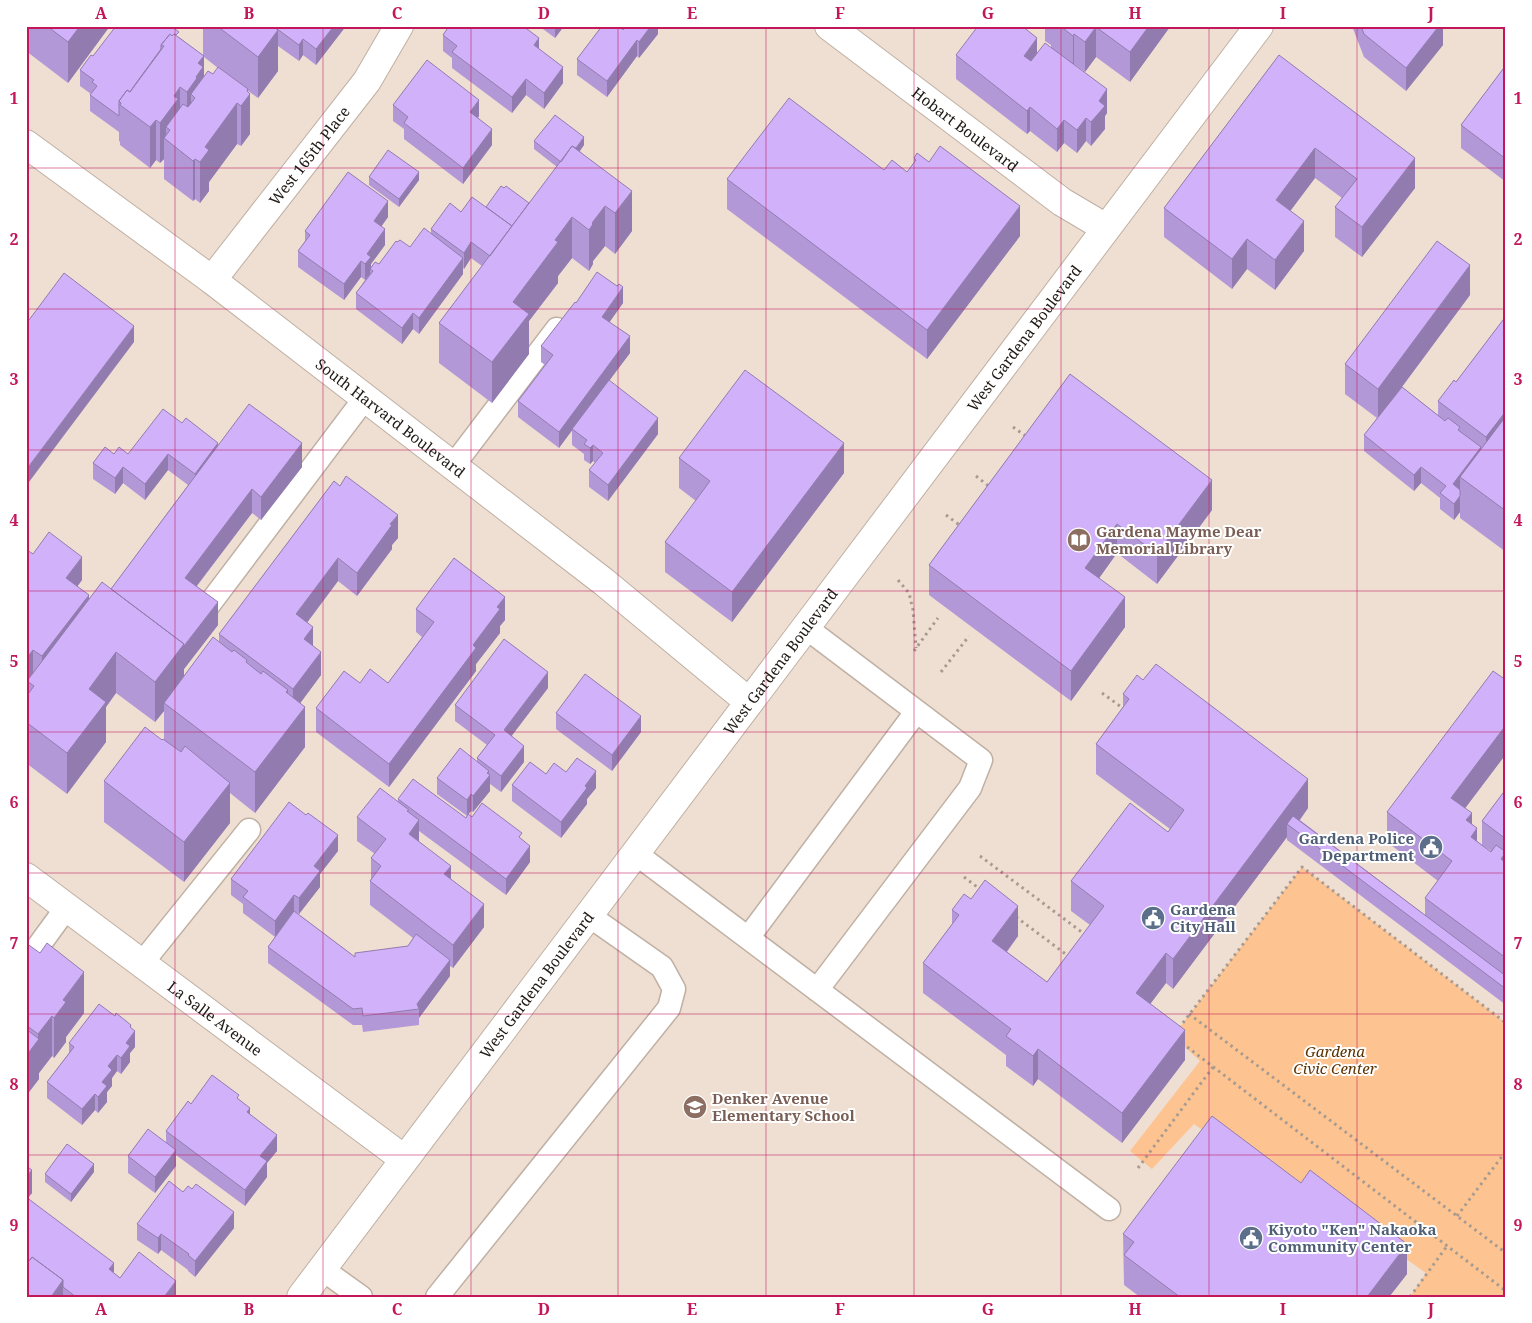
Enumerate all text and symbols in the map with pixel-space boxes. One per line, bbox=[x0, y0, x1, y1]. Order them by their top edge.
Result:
text: A bbox=[95, 2, 108, 24]
text: B bbox=[244, 2, 255, 24]
text: C bbox=[392, 2, 403, 24]
text: D bbox=[538, 2, 550, 24]
text: E bbox=[687, 2, 697, 24]
text: F bbox=[835, 2, 845, 24]
text: G bbox=[982, 2, 994, 24]
text: H bbox=[1128, 2, 1142, 24]
text: I bbox=[1280, 2, 1286, 24]
text: J bbox=[1427, 2, 1435, 24]
street label: Hobart Boulevard bbox=[908, 82, 1023, 176]
text: 1 bbox=[9, 87, 19, 109]
text: 1 bbox=[1513, 87, 1523, 109]
street label: West 165th Place bbox=[264, 102, 354, 209]
text: 2 bbox=[9, 228, 19, 250]
text: 2 bbox=[1513, 228, 1523, 250]
street label: West Gardena Boulevard bbox=[962, 261, 1086, 415]
street label: South Harvard Boulevard bbox=[312, 354, 470, 482]
text: 3 bbox=[9, 368, 19, 390]
text: 3 bbox=[1513, 368, 1523, 390]
text: 4 bbox=[9, 509, 19, 531]
text: 4 bbox=[1513, 509, 1523, 531]
place label: Gardena Mayme Dear Memorial Library bbox=[1096, 521, 1262, 558]
library icon: Gardena Mayme Dear Memorial Library bbox=[1066, 527, 1092, 553]
street label: West Gardena Boulevard bbox=[718, 584, 842, 739]
text: 5 bbox=[9, 650, 19, 672]
text: 5 bbox=[1513, 650, 1523, 672]
text: 6 bbox=[9, 791, 19, 813]
text: 6 bbox=[1513, 791, 1523, 813]
place label: Gardena Police Department bbox=[1299, 828, 1414, 865]
public building icon: Gardena Police Department bbox=[1418, 834, 1444, 860]
place label: Gardena City Hall bbox=[1170, 899, 1237, 936]
public building icon: Gardena City Hall bbox=[1140, 905, 1166, 931]
street label: West Gardena Boulevard bbox=[475, 907, 598, 1062]
text: 7 bbox=[9, 932, 19, 954]
text: 7 bbox=[1513, 932, 1523, 954]
street label: La Salle Avenue bbox=[164, 976, 267, 1060]
park label: Gardena Civic Center bbox=[1293, 1041, 1378, 1078]
text: 8 bbox=[9, 1073, 19, 1095]
text: 8 bbox=[1513, 1073, 1523, 1095]
place label: Denker Avenue Elementary School bbox=[712, 1088, 856, 1125]
school or university icon: Denker Avenue Elementary School bbox=[682, 1094, 708, 1120]
text: 9 bbox=[9, 1214, 19, 1236]
text: 9 bbox=[1513, 1214, 1523, 1236]
place label: Kiyoto "Ken" Nakaoka Community Center bbox=[1268, 1219, 1436, 1256]
public building icon: Kiyoto "Ken" Nakaoka Community Center bbox=[1238, 1225, 1264, 1251]
text: A bbox=[95, 1298, 108, 1320]
text: B bbox=[244, 1298, 255, 1320]
text: C bbox=[392, 1298, 403, 1320]
text: D bbox=[538, 1298, 550, 1320]
text: E bbox=[687, 1298, 697, 1320]
text: F bbox=[835, 1298, 845, 1320]
text: G bbox=[982, 1298, 994, 1320]
text: H bbox=[1128, 1298, 1142, 1320]
text: I bbox=[1280, 1298, 1286, 1320]
text: J bbox=[1427, 1298, 1435, 1320]

